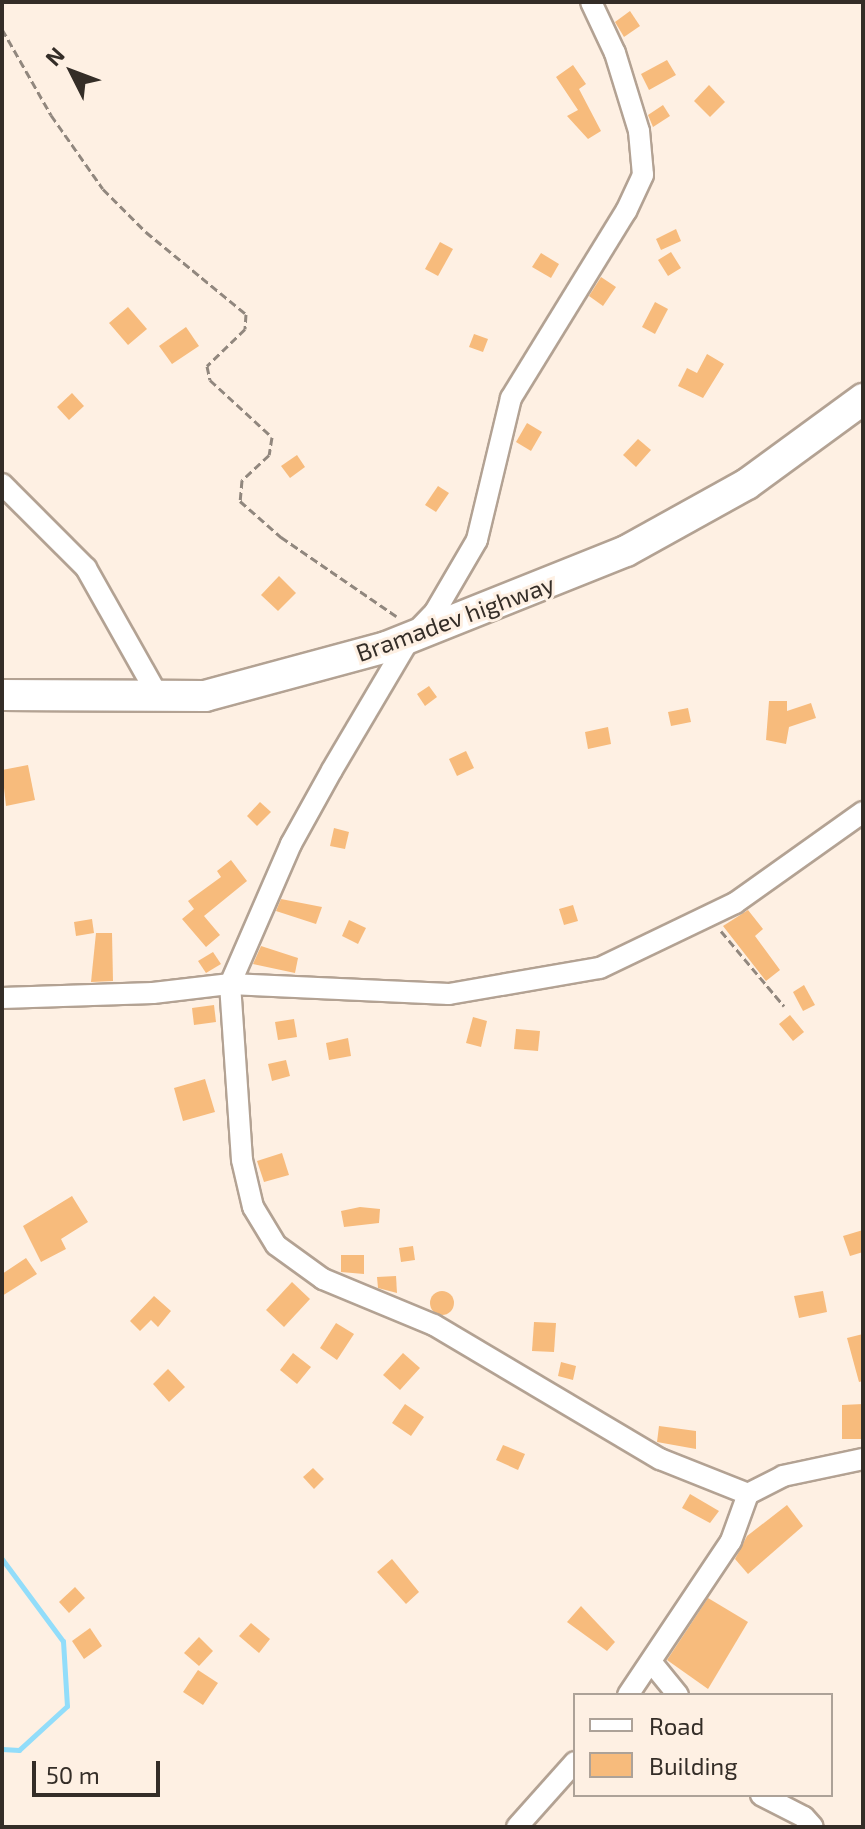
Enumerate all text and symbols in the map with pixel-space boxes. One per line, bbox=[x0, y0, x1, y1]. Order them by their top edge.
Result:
north arrow bbox=[32, 32, 112, 112]
text: N bbox=[39, 41, 69, 71]
street label: Bramadev highway bbox=[352, 569, 558, 667]
legend bbox=[573, 1693, 833, 1797]
text: Road bbox=[649, 1711, 704, 1740]
scale bar bbox=[36, 1745, 164, 1795]
text: Building bbox=[649, 1751, 738, 1780]
text: 50 m bbox=[46, 1760, 100, 1789]

